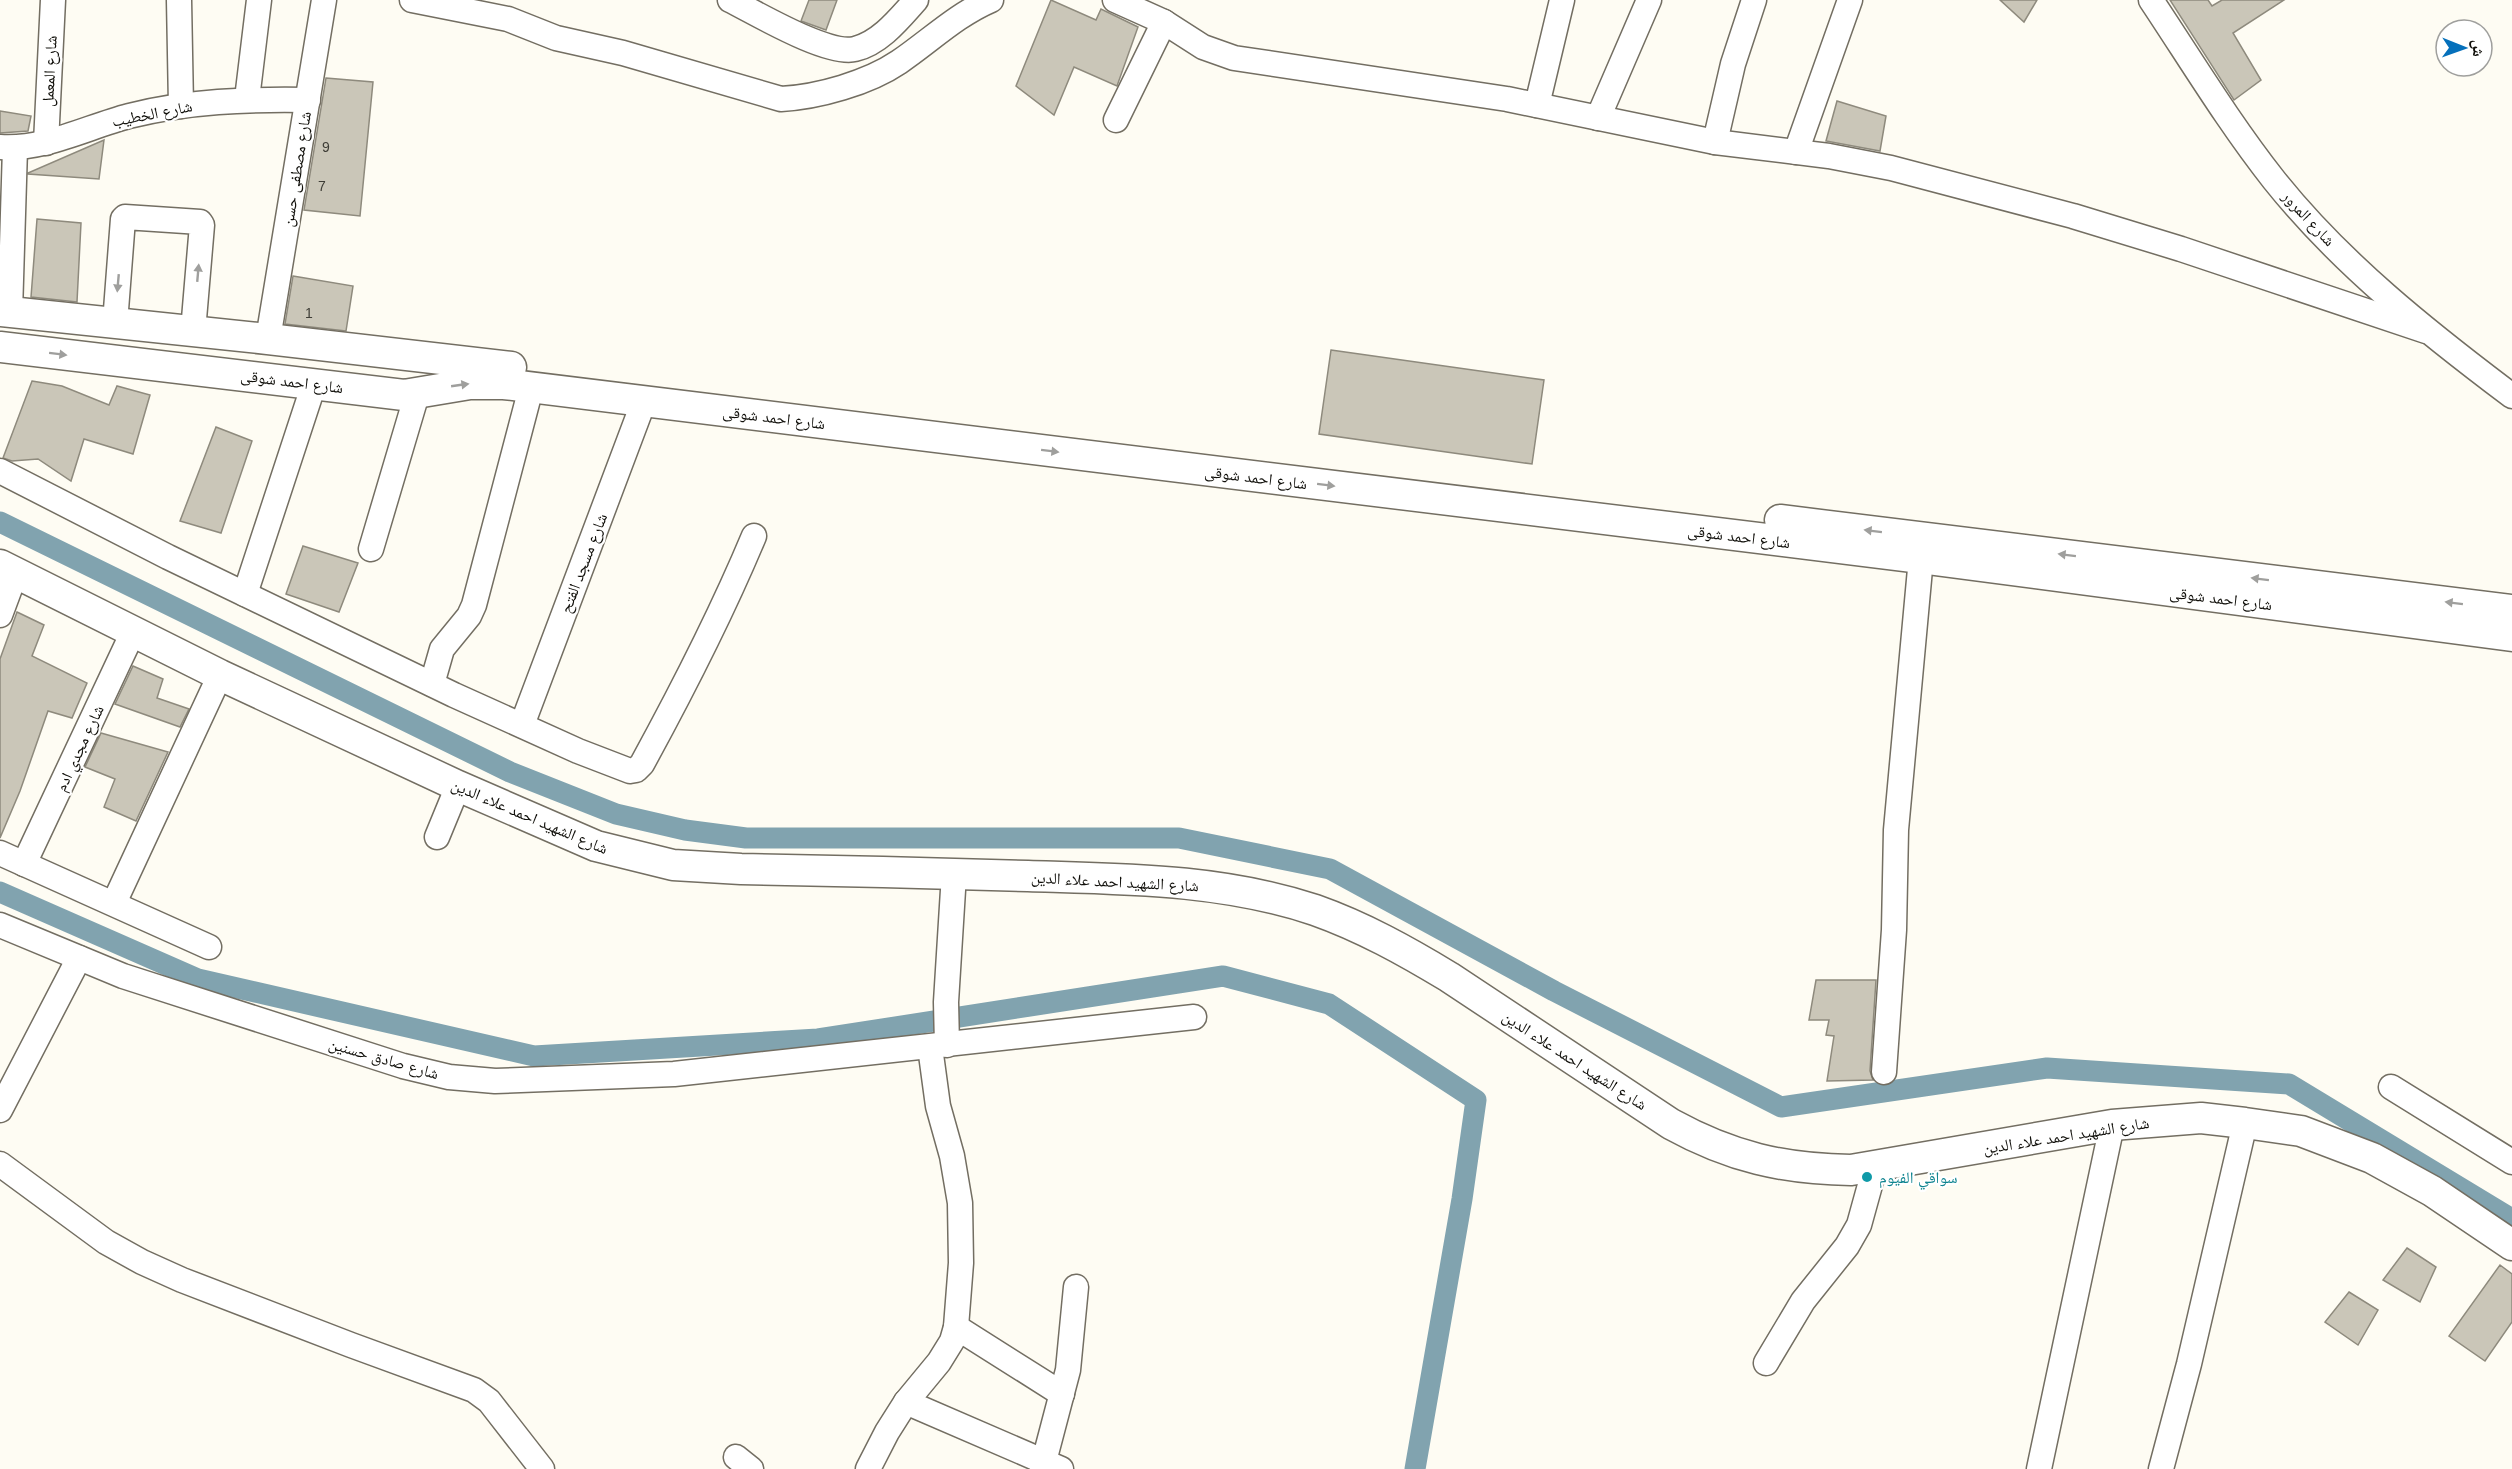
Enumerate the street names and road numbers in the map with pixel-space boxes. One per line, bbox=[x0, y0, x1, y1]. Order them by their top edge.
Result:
street label: شارع المعمل bbox=[39, 35, 62, 107]
street label: شارع الخطيب bbox=[110, 97, 194, 132]
street label: شارع مصطفى حسن bbox=[279, 110, 316, 228]
street label: شارع المرور bbox=[2277, 187, 2338, 251]
street label: شارع احمد شوقى bbox=[239, 367, 344, 398]
street label: شارع احمد شوقى bbox=[721, 403, 826, 434]
street label: شارع احمد شوقى bbox=[1203, 463, 1308, 494]
street label: شارع مسجد الفتح bbox=[557, 511, 612, 616]
street label: شارع احمد شوقى bbox=[1686, 522, 1791, 553]
street label: شارع احمد شوقى bbox=[2168, 584, 2273, 615]
street label: شارع مجدي ادم bbox=[52, 702, 110, 796]
street label: شارع الشهيد احمد علاء الدين bbox=[448, 776, 610, 859]
street label: شارع الشهيد احمد علاء الدين bbox=[1030, 869, 1199, 896]
street label: شارع الشهيد احمد علاء الدين bbox=[1499, 1008, 1650, 1115]
street label: شارع صادق حسنين bbox=[326, 1035, 441, 1084]
street label: شارع الشهيد احمد علاء الدين bbox=[1982, 1114, 2151, 1159]

